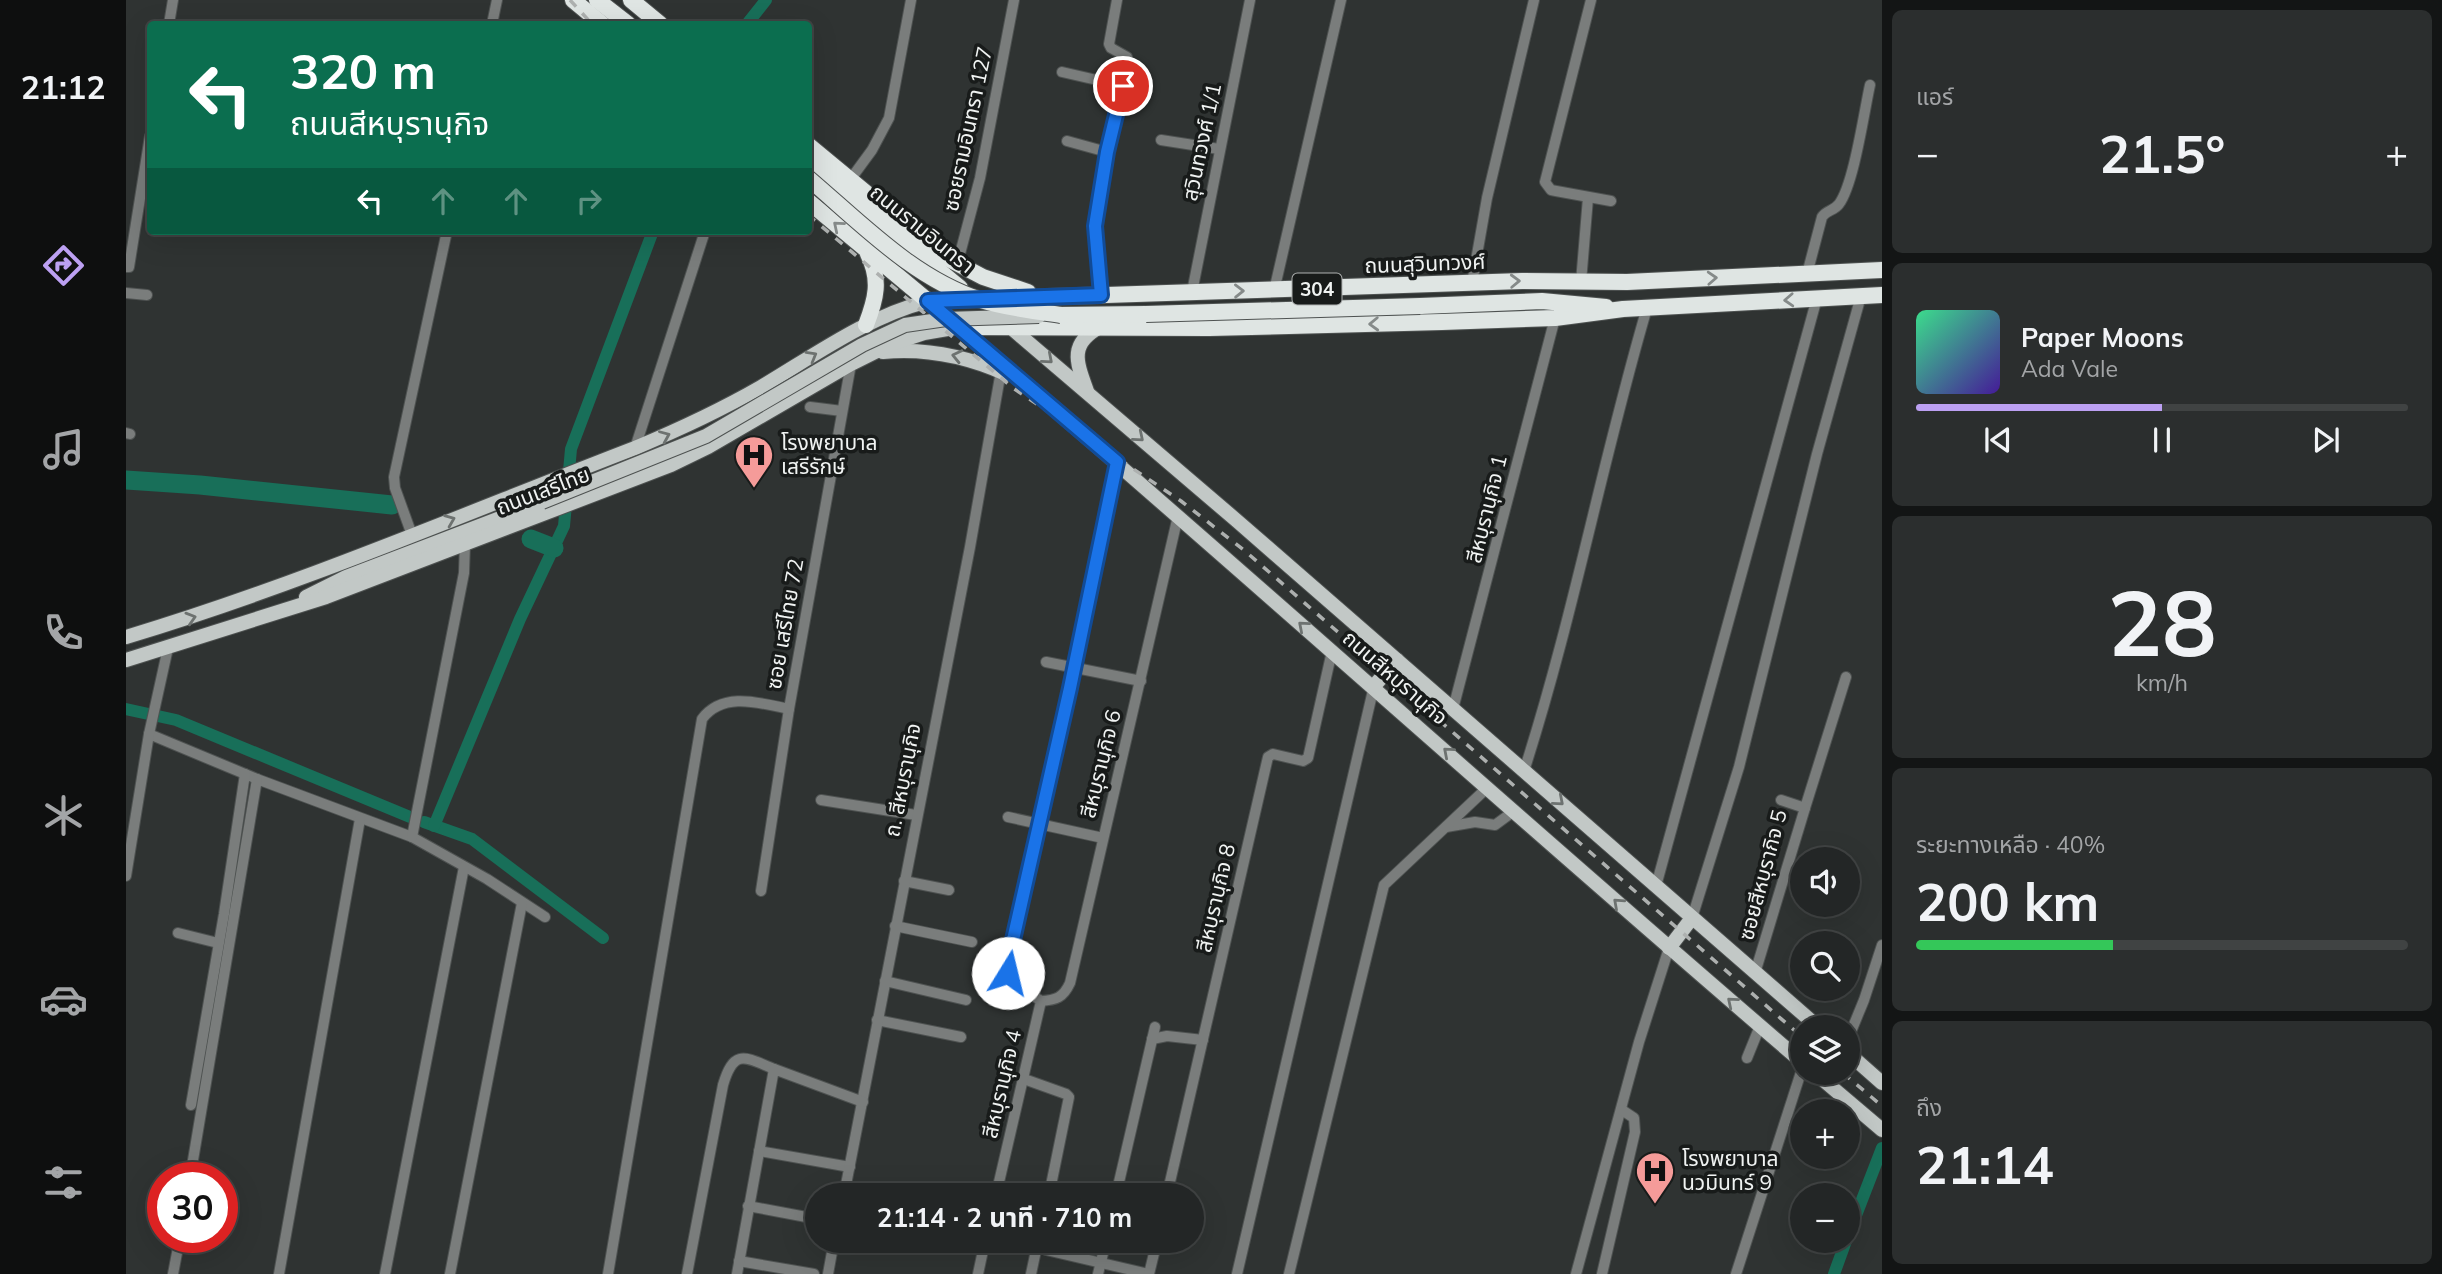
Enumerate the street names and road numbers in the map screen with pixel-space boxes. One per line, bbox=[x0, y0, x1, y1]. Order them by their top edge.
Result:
street label: ซอยรามอินทรา 127 bbox=[937, 44, 997, 213]
street label: สุวินทวงศ์ 1/1 bbox=[1176, 81, 1227, 203]
street label: ถนนรามอินทรา bbox=[865, 178, 980, 278]
street label: ถนนสุวินทวงศ์ bbox=[1364, 248, 1486, 279]
road number: 304 bbox=[1292, 274, 1342, 304]
street label: สีหบุรานุกิจ 1 bbox=[1460, 452, 1513, 566]
street label: ถนนเสรีไทย bbox=[492, 460, 593, 520]
street label: ซอย เสรีไทย 72 bbox=[760, 556, 808, 691]
street label: ถนนสีหบุรานุกิจ bbox=[1337, 625, 1454, 731]
street label: สีหบุรานุกิจ 6 bbox=[1074, 707, 1127, 821]
street label: ถ. สีหบุรานุกิจ bbox=[878, 721, 927, 839]
street label: ซอยสีหบุรากิจ 5 bbox=[1732, 807, 1793, 943]
street label: สีหบุรานุกิจ 8 bbox=[1190, 841, 1241, 955]
street label: สีหบุรานุกิจ 4 bbox=[976, 1027, 1027, 1141]

